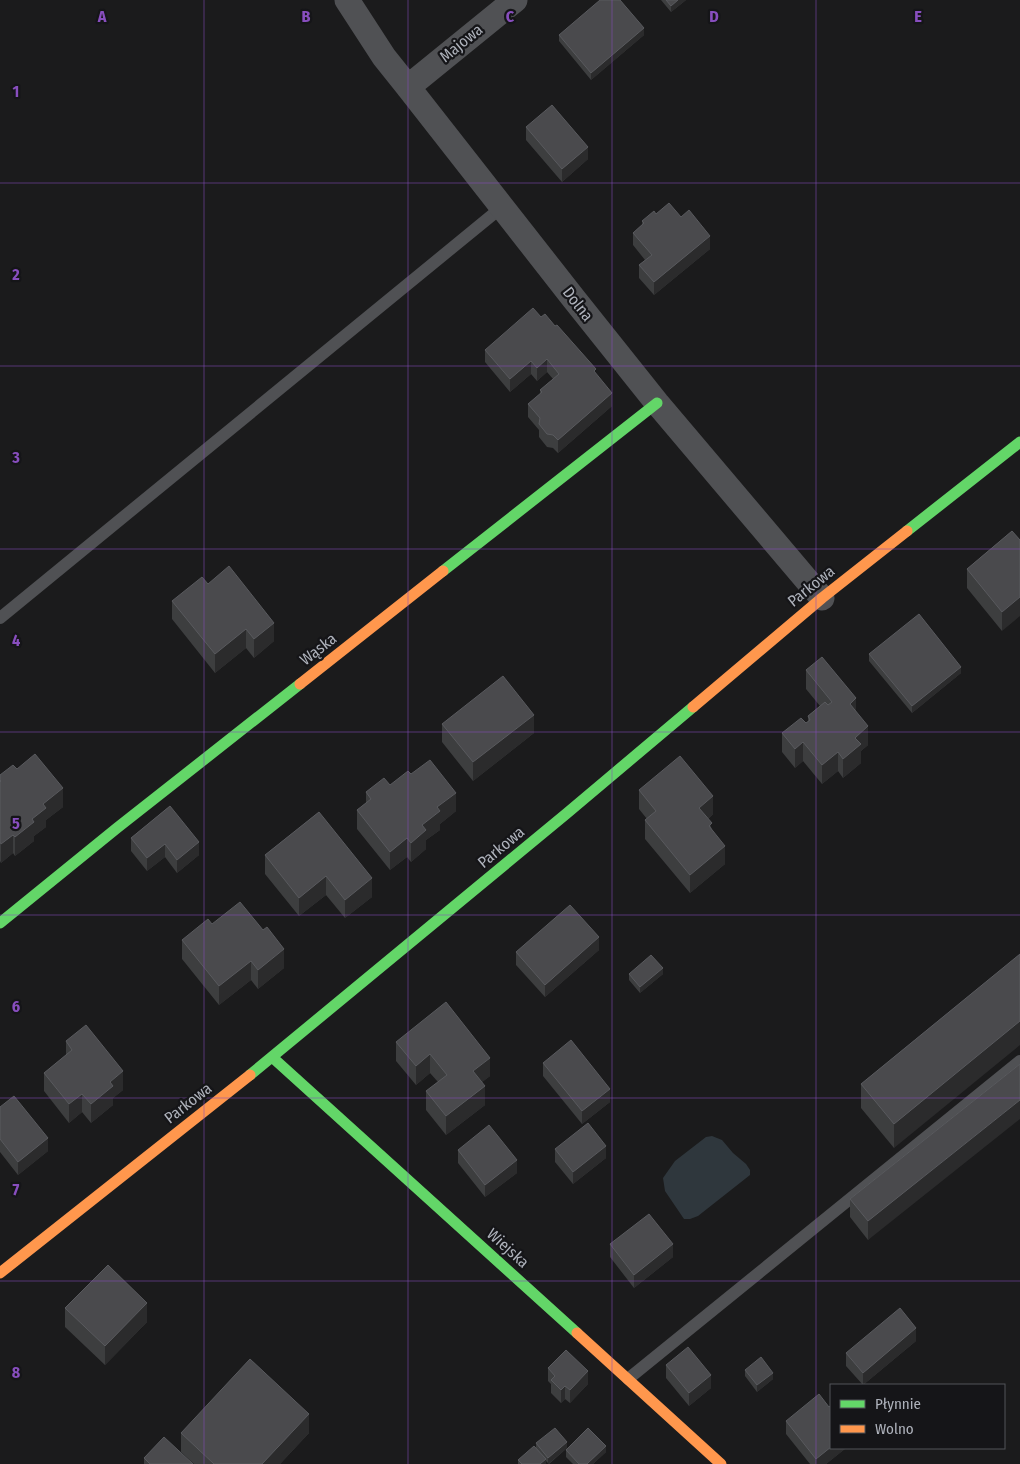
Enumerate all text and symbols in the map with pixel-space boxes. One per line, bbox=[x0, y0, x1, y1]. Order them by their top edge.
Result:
text: A bbox=[97, 7, 107, 26]
text: B bbox=[302, 7, 311, 26]
text: C bbox=[506, 7, 515, 26]
text: D bbox=[709, 7, 719, 26]
text: E bbox=[914, 7, 922, 26]
street label: Majowa bbox=[436, 20, 486, 66]
text: 1 bbox=[13, 82, 19, 101]
text: 2 bbox=[11, 265, 20, 284]
street label: Dolna bbox=[559, 283, 597, 325]
text: 3 bbox=[11, 448, 20, 467]
street label: Parkowa bbox=[784, 561, 838, 611]
street label: Wąska bbox=[296, 629, 341, 670]
text: 4 bbox=[12, 631, 20, 650]
text: 5 bbox=[12, 814, 20, 833]
street label: Parkowa bbox=[474, 822, 528, 872]
text: 6 bbox=[12, 997, 20, 1016]
street label: Parkowa bbox=[161, 1079, 216, 1127]
text: 7 bbox=[13, 1180, 20, 1199]
street label: Wiejska bbox=[483, 1224, 533, 1272]
text: 8 bbox=[12, 1363, 21, 1382]
legend bbox=[830, 1384, 1005, 1449]
text: Płynnie bbox=[875, 1395, 921, 1413]
text: Wolno bbox=[875, 1420, 914, 1438]

